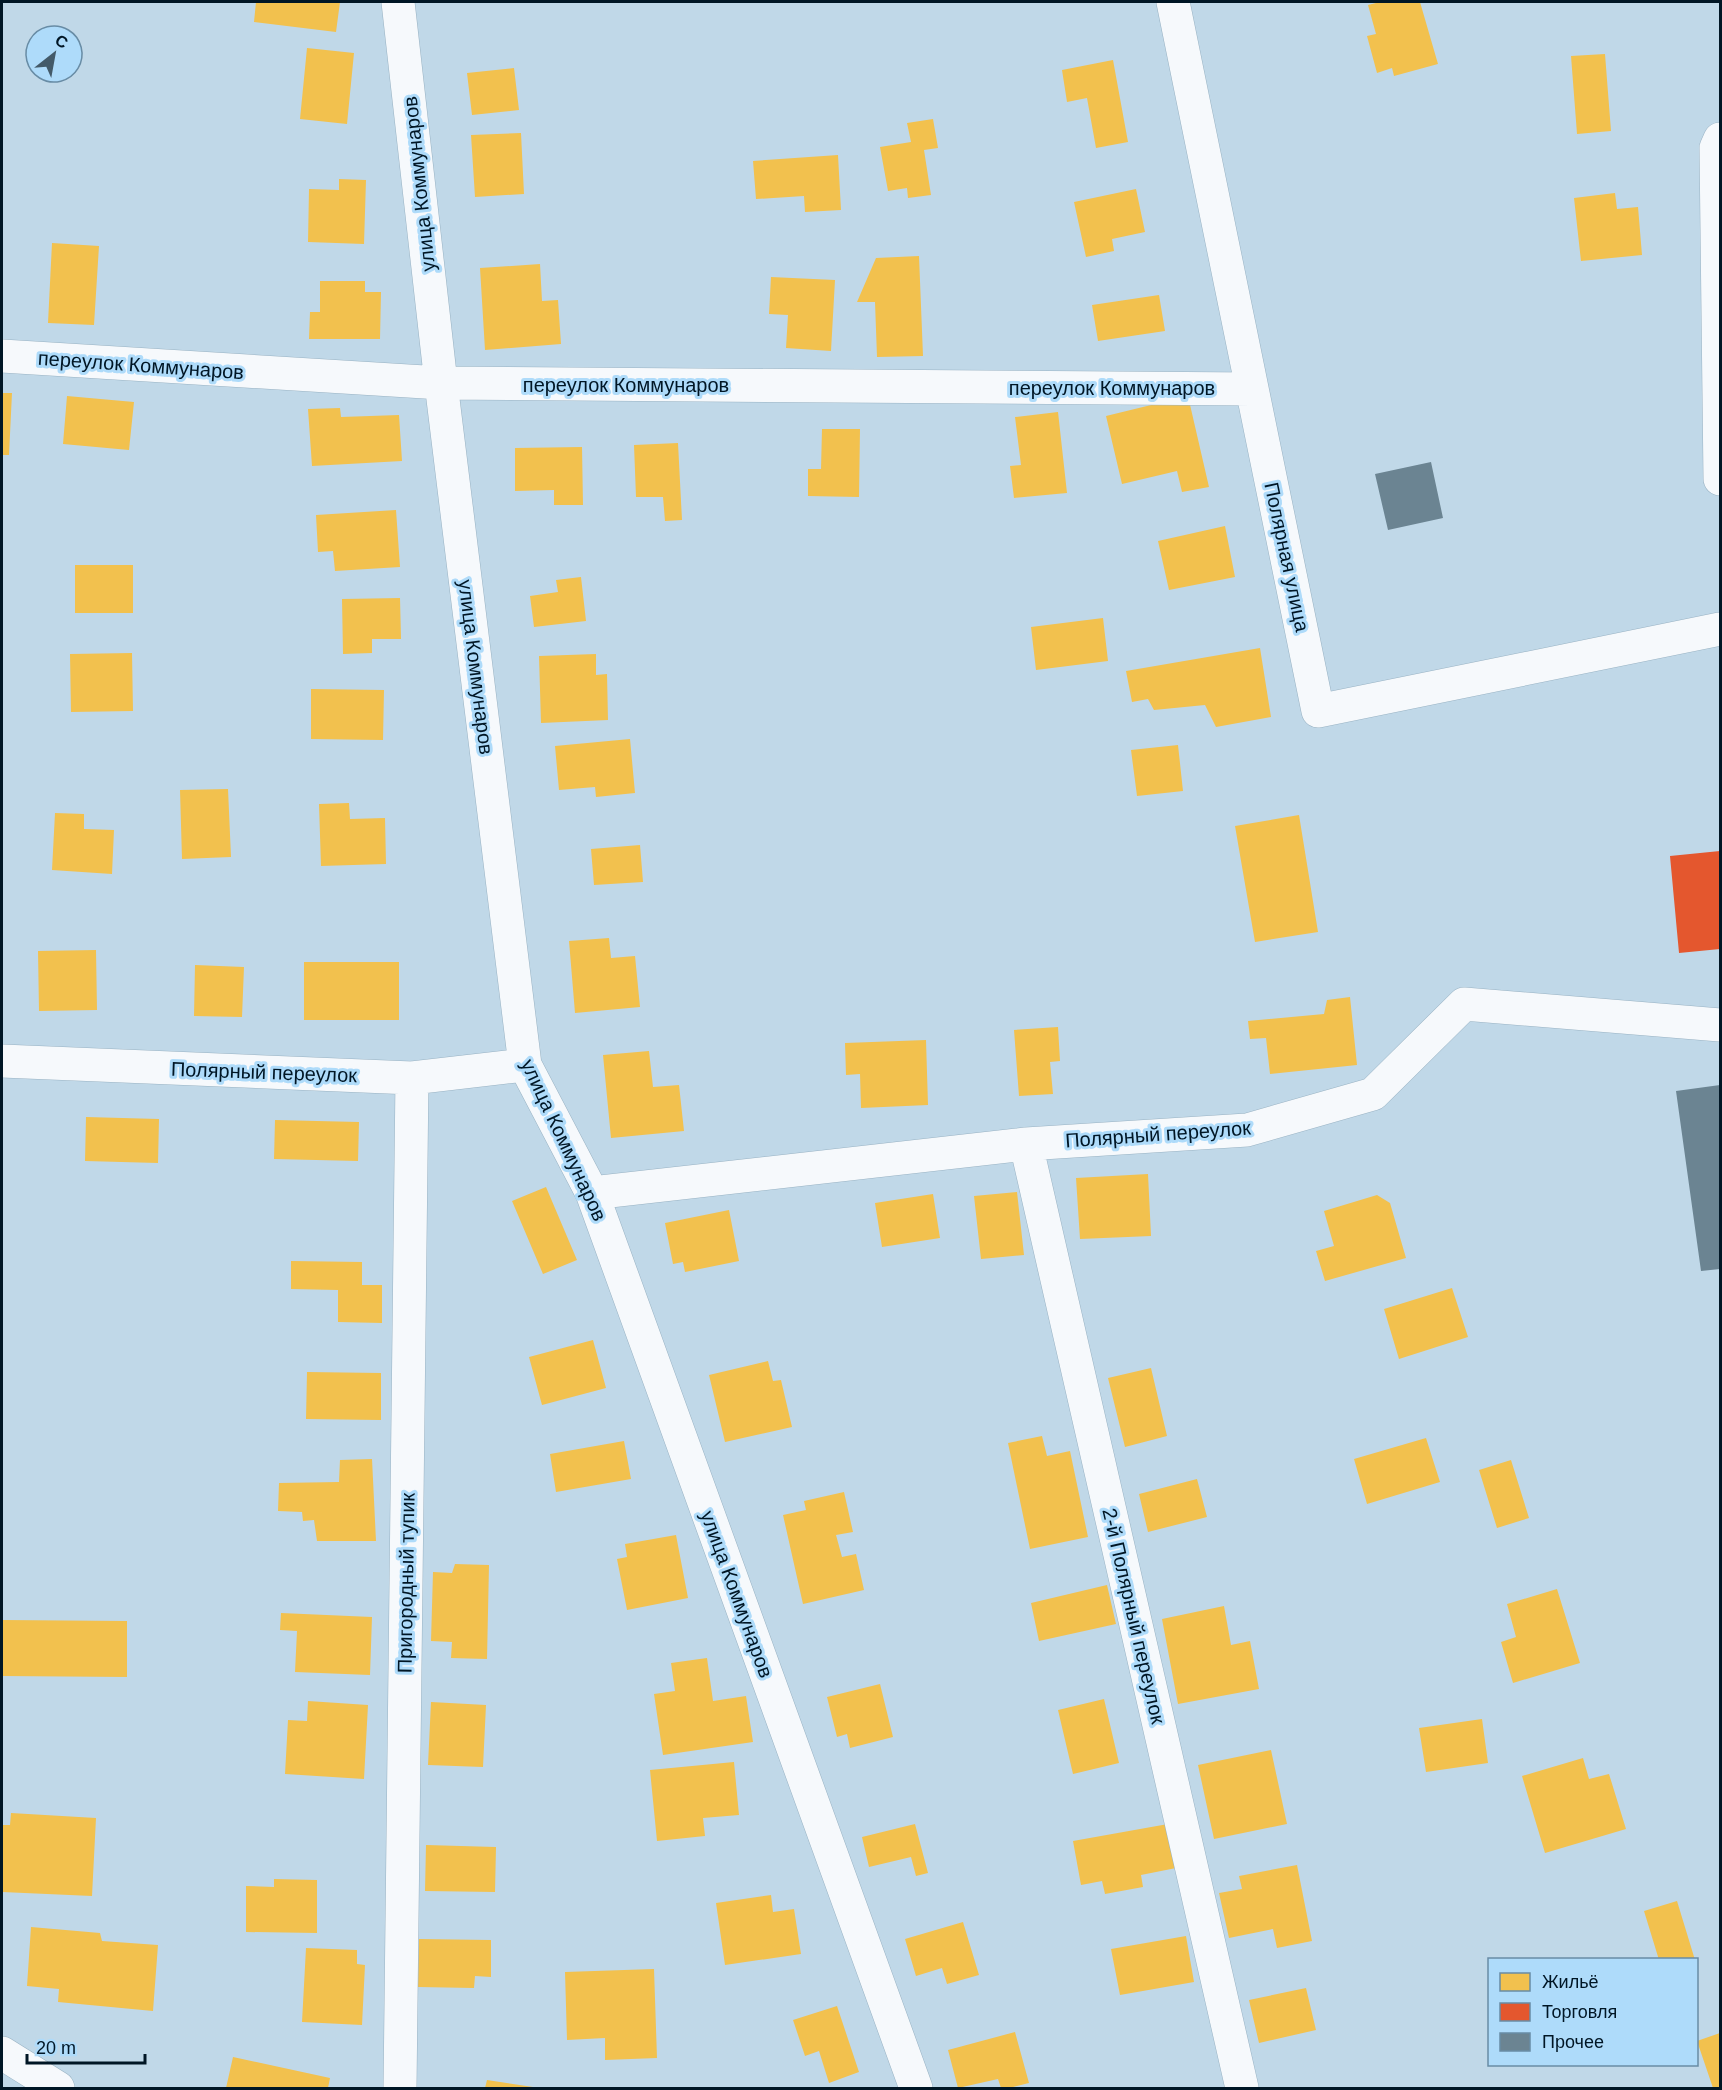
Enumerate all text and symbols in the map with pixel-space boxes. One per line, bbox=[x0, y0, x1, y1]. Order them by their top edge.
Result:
north arrow bbox=[24, 24, 84, 84]
text: С bbox=[52, 31, 71, 52]
street label: улица Коммунаров bbox=[399, 95, 439, 273]
street label: переулок Коммунаров bbox=[37, 347, 245, 383]
street label: переулок Коммунаров bbox=[523, 374, 729, 396]
street label: переулок Коммунаров bbox=[1009, 377, 1215, 399]
street label: Полярная улица bbox=[1260, 480, 1314, 635]
street label: улица Коммунаров bbox=[454, 578, 498, 756]
street label: улица Коммунаров bbox=[517, 1056, 611, 1224]
street label: Полярный переулок bbox=[171, 1058, 358, 1086]
street label: Полярный переулок bbox=[1064, 1117, 1252, 1151]
street label: Пригородный тупик bbox=[393, 1492, 419, 1673]
street label: 2-й Полярный переулок bbox=[1098, 1506, 1170, 1726]
street label: улица Коммунаров bbox=[697, 1508, 777, 1680]
legend bbox=[1488, 1958, 1698, 2066]
text: Жильё bbox=[1542, 1972, 1599, 1992]
text: Торговля bbox=[1542, 2002, 1617, 2022]
scale bar bbox=[27, 2027, 146, 2065]
text: Прочее bbox=[1542, 2032, 1604, 2052]
text: 20 m bbox=[36, 2038, 76, 2058]

